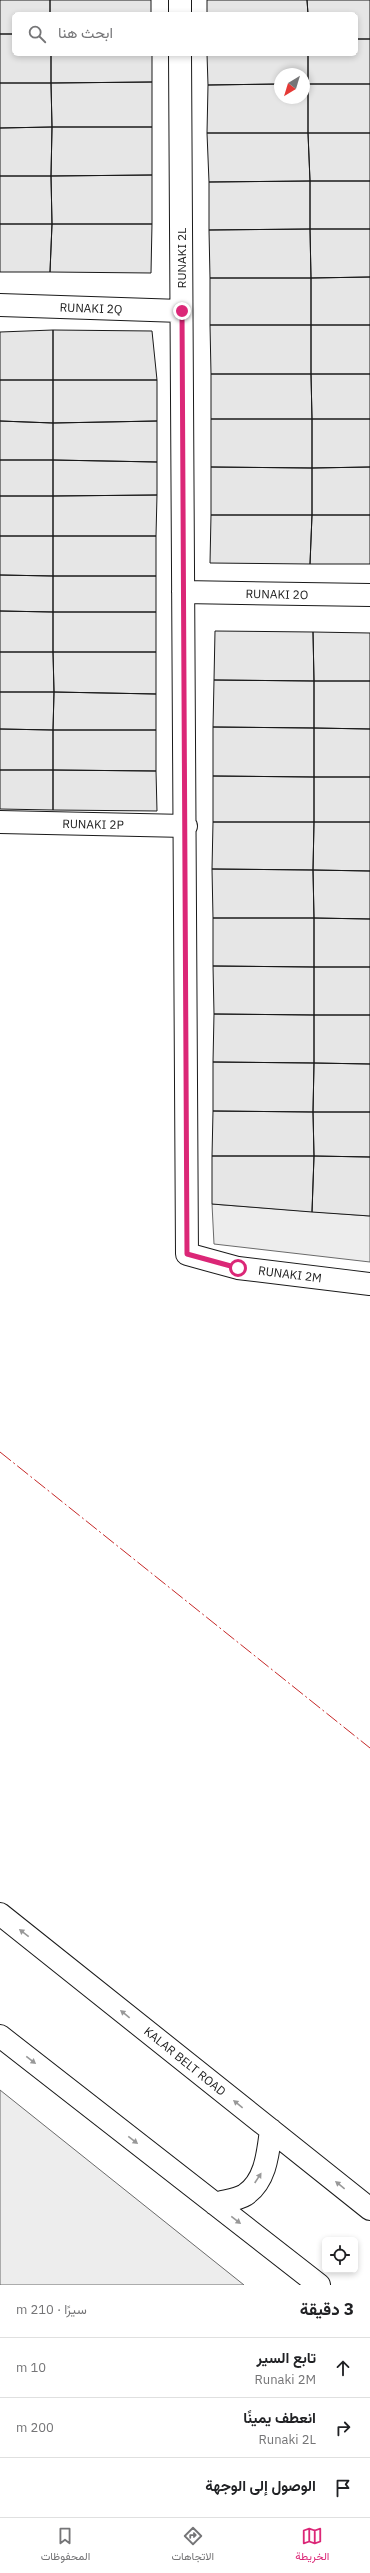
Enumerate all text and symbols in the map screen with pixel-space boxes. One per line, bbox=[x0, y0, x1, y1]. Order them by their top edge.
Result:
search box bbox=[12, 12, 358, 56]
icon: search bbox=[26, 23, 48, 45]
text: ابحث هنا bbox=[58, 23, 113, 42]
north arrow bbox=[274, 68, 310, 104]
street label: RUNAKI 2L bbox=[174, 228, 189, 288]
street label: RUNAKI 2Q bbox=[59, 299, 123, 317]
route end bbox=[173, 302, 191, 320]
street label: RUNAKI 2O bbox=[245, 586, 309, 602]
street label: RUNAKI 2P bbox=[62, 816, 124, 832]
route start bbox=[229, 1259, 247, 1277]
street label: RUNAKI 2M bbox=[257, 1263, 323, 1285]
one-way arrow bbox=[18, 1929, 29, 1937]
one-way arrow bbox=[120, 2009, 131, 2018]
street label: KALAR BELT ROAD bbox=[141, 2023, 229, 2099]
one-way arrow bbox=[25, 2056, 36, 2064]
one-way arrow bbox=[232, 2099, 243, 2108]
one-way arrow bbox=[128, 2136, 139, 2144]
one-way arrow bbox=[255, 2173, 262, 2184]
one-way arrow bbox=[334, 2180, 345, 2189]
one-way arrow bbox=[230, 2216, 241, 2224]
map controls bbox=[322, 2237, 358, 2273]
button: locate bbox=[322, 2237, 358, 2273]
text: 3 دقيقة bbox=[300, 2298, 354, 2320]
text: سيرًا · 210 m bbox=[16, 2301, 87, 2318]
text: تابع السير bbox=[257, 2348, 316, 2367]
icon: ahead bbox=[332, 2357, 354, 2379]
text: 10 m bbox=[16, 2359, 46, 2376]
text: Runaki 2M bbox=[254, 2371, 316, 2388]
text: انعطف يمينًا bbox=[243, 2408, 316, 2427]
icon: right bbox=[332, 2417, 354, 2439]
text: 200 m bbox=[16, 2419, 54, 2436]
text: Runaki 2L bbox=[258, 2431, 316, 2448]
text: الوصول إلى الوجهة bbox=[205, 2476, 316, 2495]
icon: arrive bbox=[332, 2477, 354, 2499]
tab: المحفوظات bbox=[41, 2525, 90, 2566]
tab: الاتجاهات bbox=[171, 2525, 214, 2566]
tab: الخريطة bbox=[295, 2525, 329, 2566]

